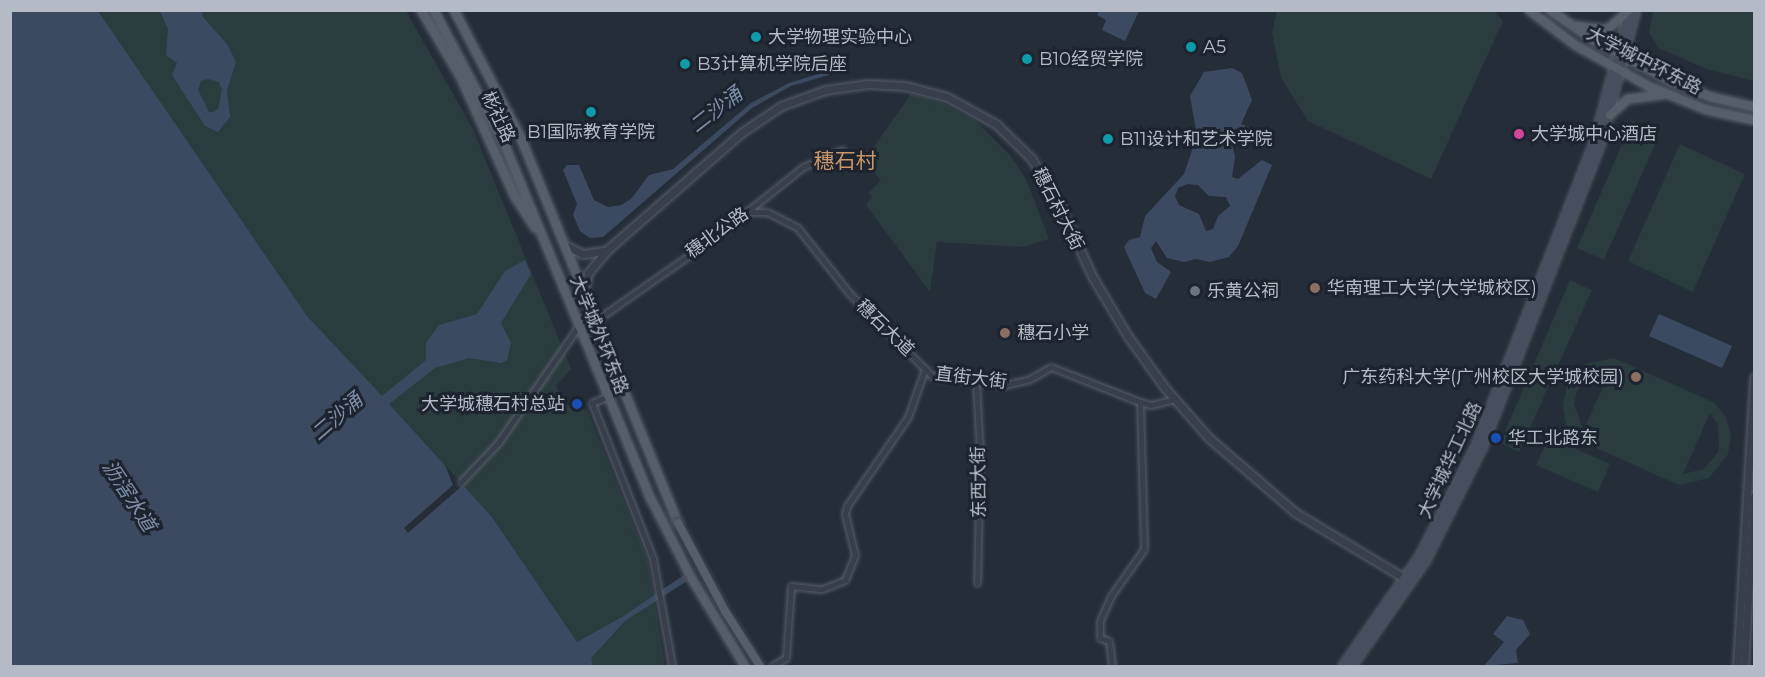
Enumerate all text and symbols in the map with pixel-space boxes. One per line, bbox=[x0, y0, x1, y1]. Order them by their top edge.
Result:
street label: 大学城中环东路 bbox=[1583, 23, 1705, 99]
place label: 大学物理实验中心 bbox=[768, 26, 912, 48]
marker: 大学物理实验中心 bbox=[749, 30, 763, 44]
place label: A5 bbox=[1203, 36, 1226, 58]
marker: A5 bbox=[1184, 40, 1198, 54]
place label: B10经贸学院 bbox=[1039, 48, 1143, 70]
marker: B10经贸学院 bbox=[1020, 52, 1034, 66]
place label: B3计算机学院后座 bbox=[697, 53, 847, 75]
marker: B3计算机学院后座 bbox=[678, 57, 692, 71]
water label: 二沙涌 bbox=[685, 82, 747, 138]
street label: 彬社路 bbox=[477, 88, 519, 146]
marker: B1国际教育学院 bbox=[584, 105, 598, 119]
place label: B1国际教育学院 bbox=[527, 121, 655, 143]
place label: 大学城中心酒店 bbox=[1531, 123, 1657, 145]
marker: 大学城中心酒店 bbox=[1512, 127, 1526, 141]
place label: B11设计和艺术学院 bbox=[1120, 128, 1273, 150]
marker: B11设计和艺术学院 bbox=[1101, 132, 1115, 146]
district label: 穗石村 bbox=[814, 148, 876, 174]
street label: 穗石村大街 bbox=[1028, 164, 1088, 254]
street label: 穗北公路 bbox=[682, 203, 752, 263]
street label: 大学城外环东路 bbox=[565, 273, 633, 397]
place label: 华南理工大学(大学城校区) bbox=[1327, 277, 1537, 299]
place label: 乐黄公祠 bbox=[1207, 280, 1279, 302]
marker: 华南理工大学(大学城校区) bbox=[1308, 281, 1322, 295]
marker: 乐黄公祠 bbox=[1188, 284, 1202, 298]
street label: 穗石大道 bbox=[852, 295, 918, 361]
place label: 穗石小学 bbox=[1017, 322, 1089, 344]
marker: 穗石小学 bbox=[998, 326, 1012, 340]
street label: 直街大街 bbox=[934, 363, 1008, 393]
place label: 广东药科大学(广州校区大学城校园) bbox=[1342, 366, 1624, 388]
marker: 广东药科大学(广州校区大学城校园) bbox=[1629, 370, 1643, 384]
water label: 二沙涌 bbox=[306, 388, 368, 446]
place label: 大学城穗石村总站 bbox=[421, 393, 565, 415]
marker: 大学城穗石村总站 bbox=[570, 397, 584, 411]
street label: 大学城华工北路 bbox=[1414, 398, 1486, 522]
place label: 华工北路东 bbox=[1508, 427, 1598, 449]
marker: 华工北路东 bbox=[1489, 431, 1503, 445]
street label: 东西大街 bbox=[968, 446, 990, 518]
water label: 沥滘水道 bbox=[97, 456, 161, 536]

